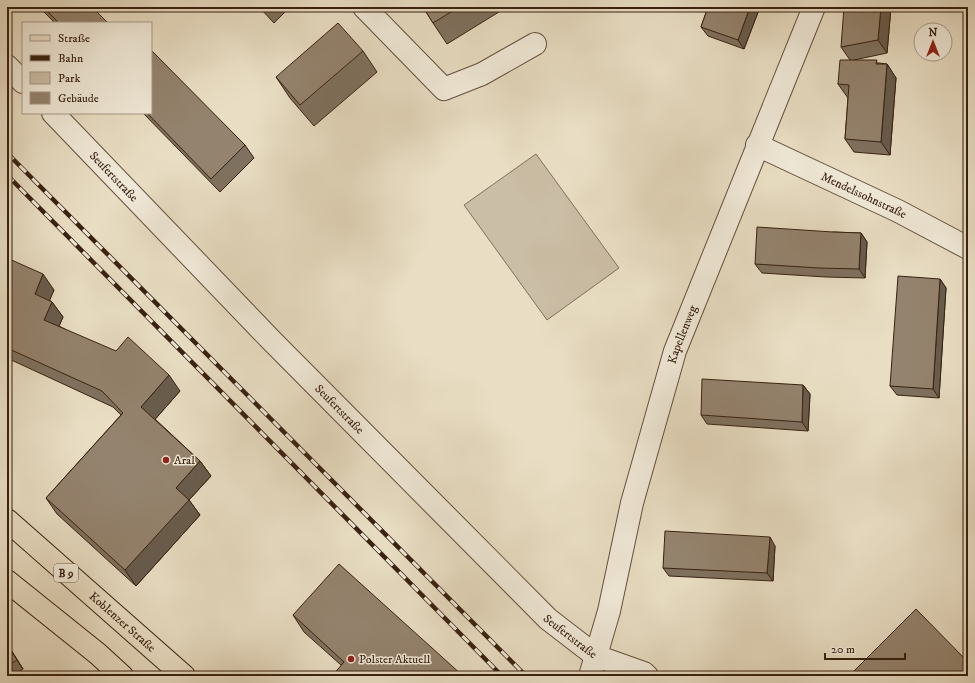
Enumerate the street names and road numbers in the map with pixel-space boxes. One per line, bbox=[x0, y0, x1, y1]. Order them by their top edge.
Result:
street label: Seufertstraße bbox=[86, 149, 141, 205]
street label: Mendelssohnstraße bbox=[819, 169, 909, 222]
street label: Kapellenweg bbox=[665, 303, 701, 366]
street label: Seufertstraße bbox=[311, 381, 367, 437]
road number: B 9 bbox=[54, 564, 78, 582]
street label: Koblenzer Straße bbox=[86, 589, 159, 656]
street label: Seufertstraße bbox=[540, 611, 600, 662]

